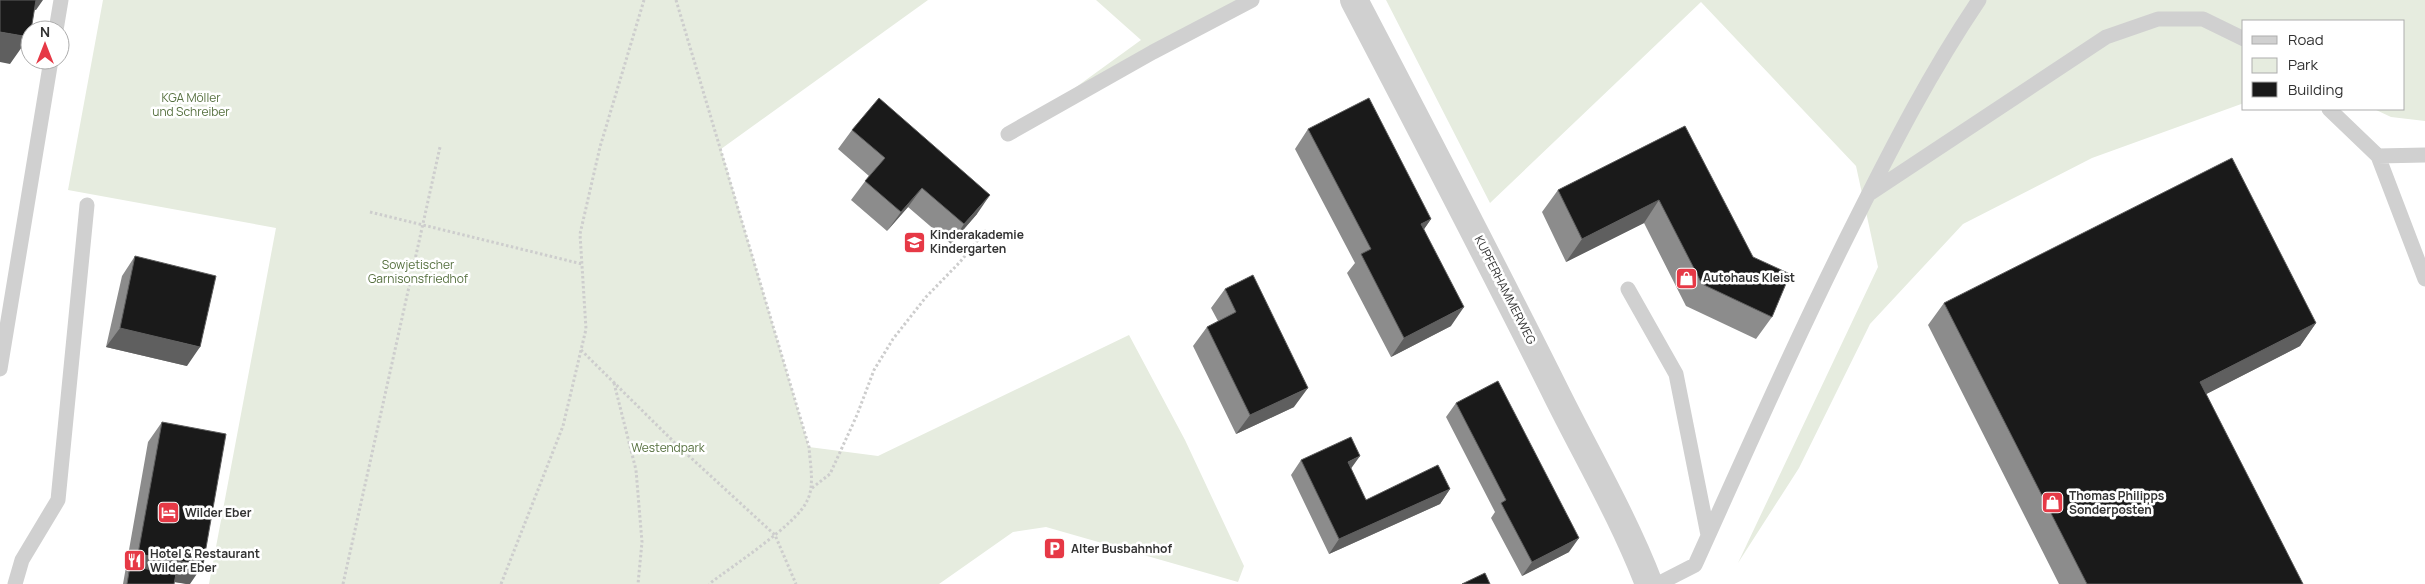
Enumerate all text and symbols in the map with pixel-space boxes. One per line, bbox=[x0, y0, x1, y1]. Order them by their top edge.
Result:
north arrow bbox=[20, 20, 70, 70]
legend bbox=[2242, 20, 2405, 110]
text: N bbox=[40, 22, 50, 41]
text: Road bbox=[2288, 29, 2324, 50]
text: Park bbox=[2288, 54, 2318, 75]
text: Building bbox=[2288, 79, 2343, 100]
park label: KGA Möller und Schreiber bbox=[152, 89, 230, 120]
place label: Kinderakademie Kindergarten bbox=[930, 226, 1024, 257]
school or university icon: Kinderakademie Kindergarten bbox=[902, 230, 926, 254]
street label: KUPFERHAMMERWEG bbox=[1471, 233, 1540, 347]
park label: Sowjetischer Garnisonsfriedhof bbox=[368, 256, 469, 287]
shop icon: Autohaus Kleist bbox=[1675, 266, 1699, 290]
place label: Autohaus Kleist bbox=[1703, 269, 1795, 286]
park label: Westendpark bbox=[631, 439, 706, 456]
place label: Thomas Philipps Sonderposten bbox=[2069, 487, 2165, 518]
shop icon: Thomas Philipps Sonderposten bbox=[2041, 491, 2065, 515]
hotel icon: Wilder Eber bbox=[157, 501, 181, 525]
place label: Wilder Eber bbox=[185, 504, 252, 521]
parking icon: Alter Busbahnhof bbox=[1043, 537, 1067, 561]
place label: Alter Busbahnhof bbox=[1071, 540, 1173, 557]
place label: Hotel & Restaurant Wilder Eber bbox=[150, 545, 260, 576]
restaurant icon: Hotel & Restaurant Wilder Eber bbox=[122, 549, 146, 573]

